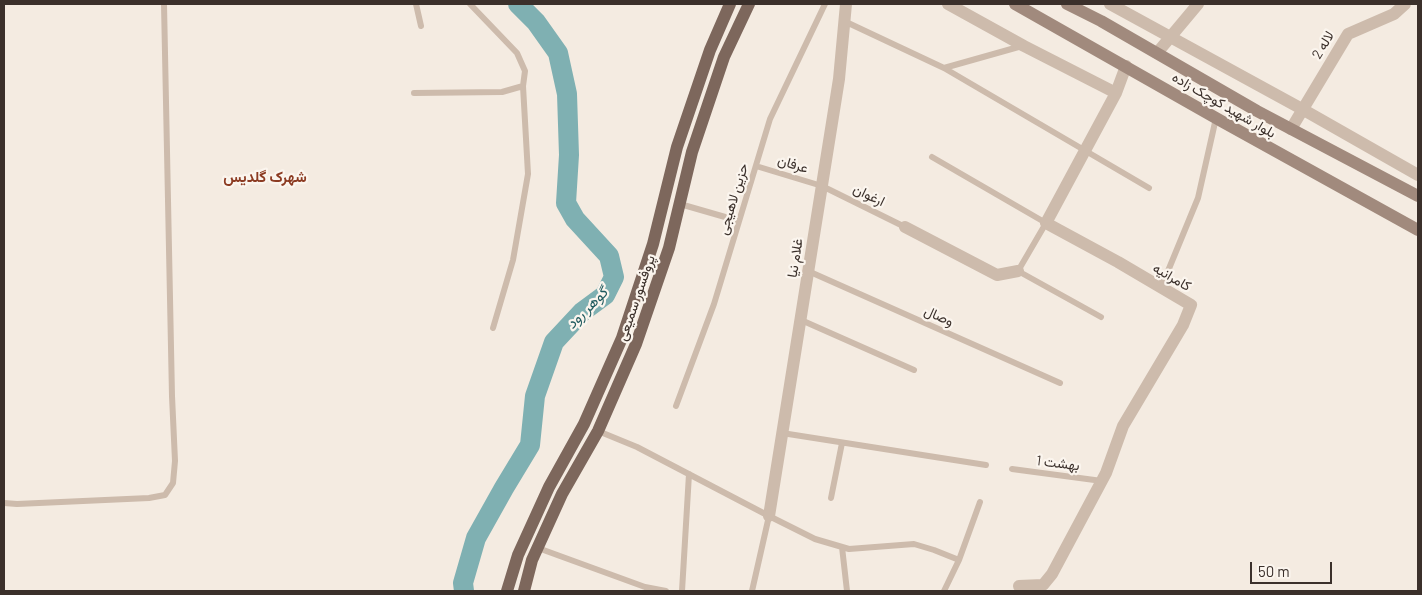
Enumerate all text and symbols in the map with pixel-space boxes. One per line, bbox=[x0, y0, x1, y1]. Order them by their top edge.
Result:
street label: لاله 2 bbox=[1308, 28, 1338, 62]
street label: بلوار شهید کوچک زاده bbox=[1169, 68, 1279, 142]
street label: عرفان bbox=[776, 151, 810, 177]
street label: حزین لاهیجی bbox=[714, 161, 752, 237]
district label: شهرک گلدیس bbox=[223, 168, 307, 186]
street label: ارغوان bbox=[850, 180, 888, 210]
street label: غلام نیا bbox=[784, 237, 806, 279]
street label: پروفسور سمیعی bbox=[613, 253, 659, 343]
street label: کامرانیه bbox=[1150, 259, 1194, 295]
water label: گوهر رود bbox=[563, 284, 611, 332]
street label: وصال bbox=[922, 302, 956, 330]
street label: بهشت 1 bbox=[1035, 452, 1081, 474]
scale bar bbox=[1252, 552, 1334, 584]
text: 50 m bbox=[1258, 562, 1290, 580]

